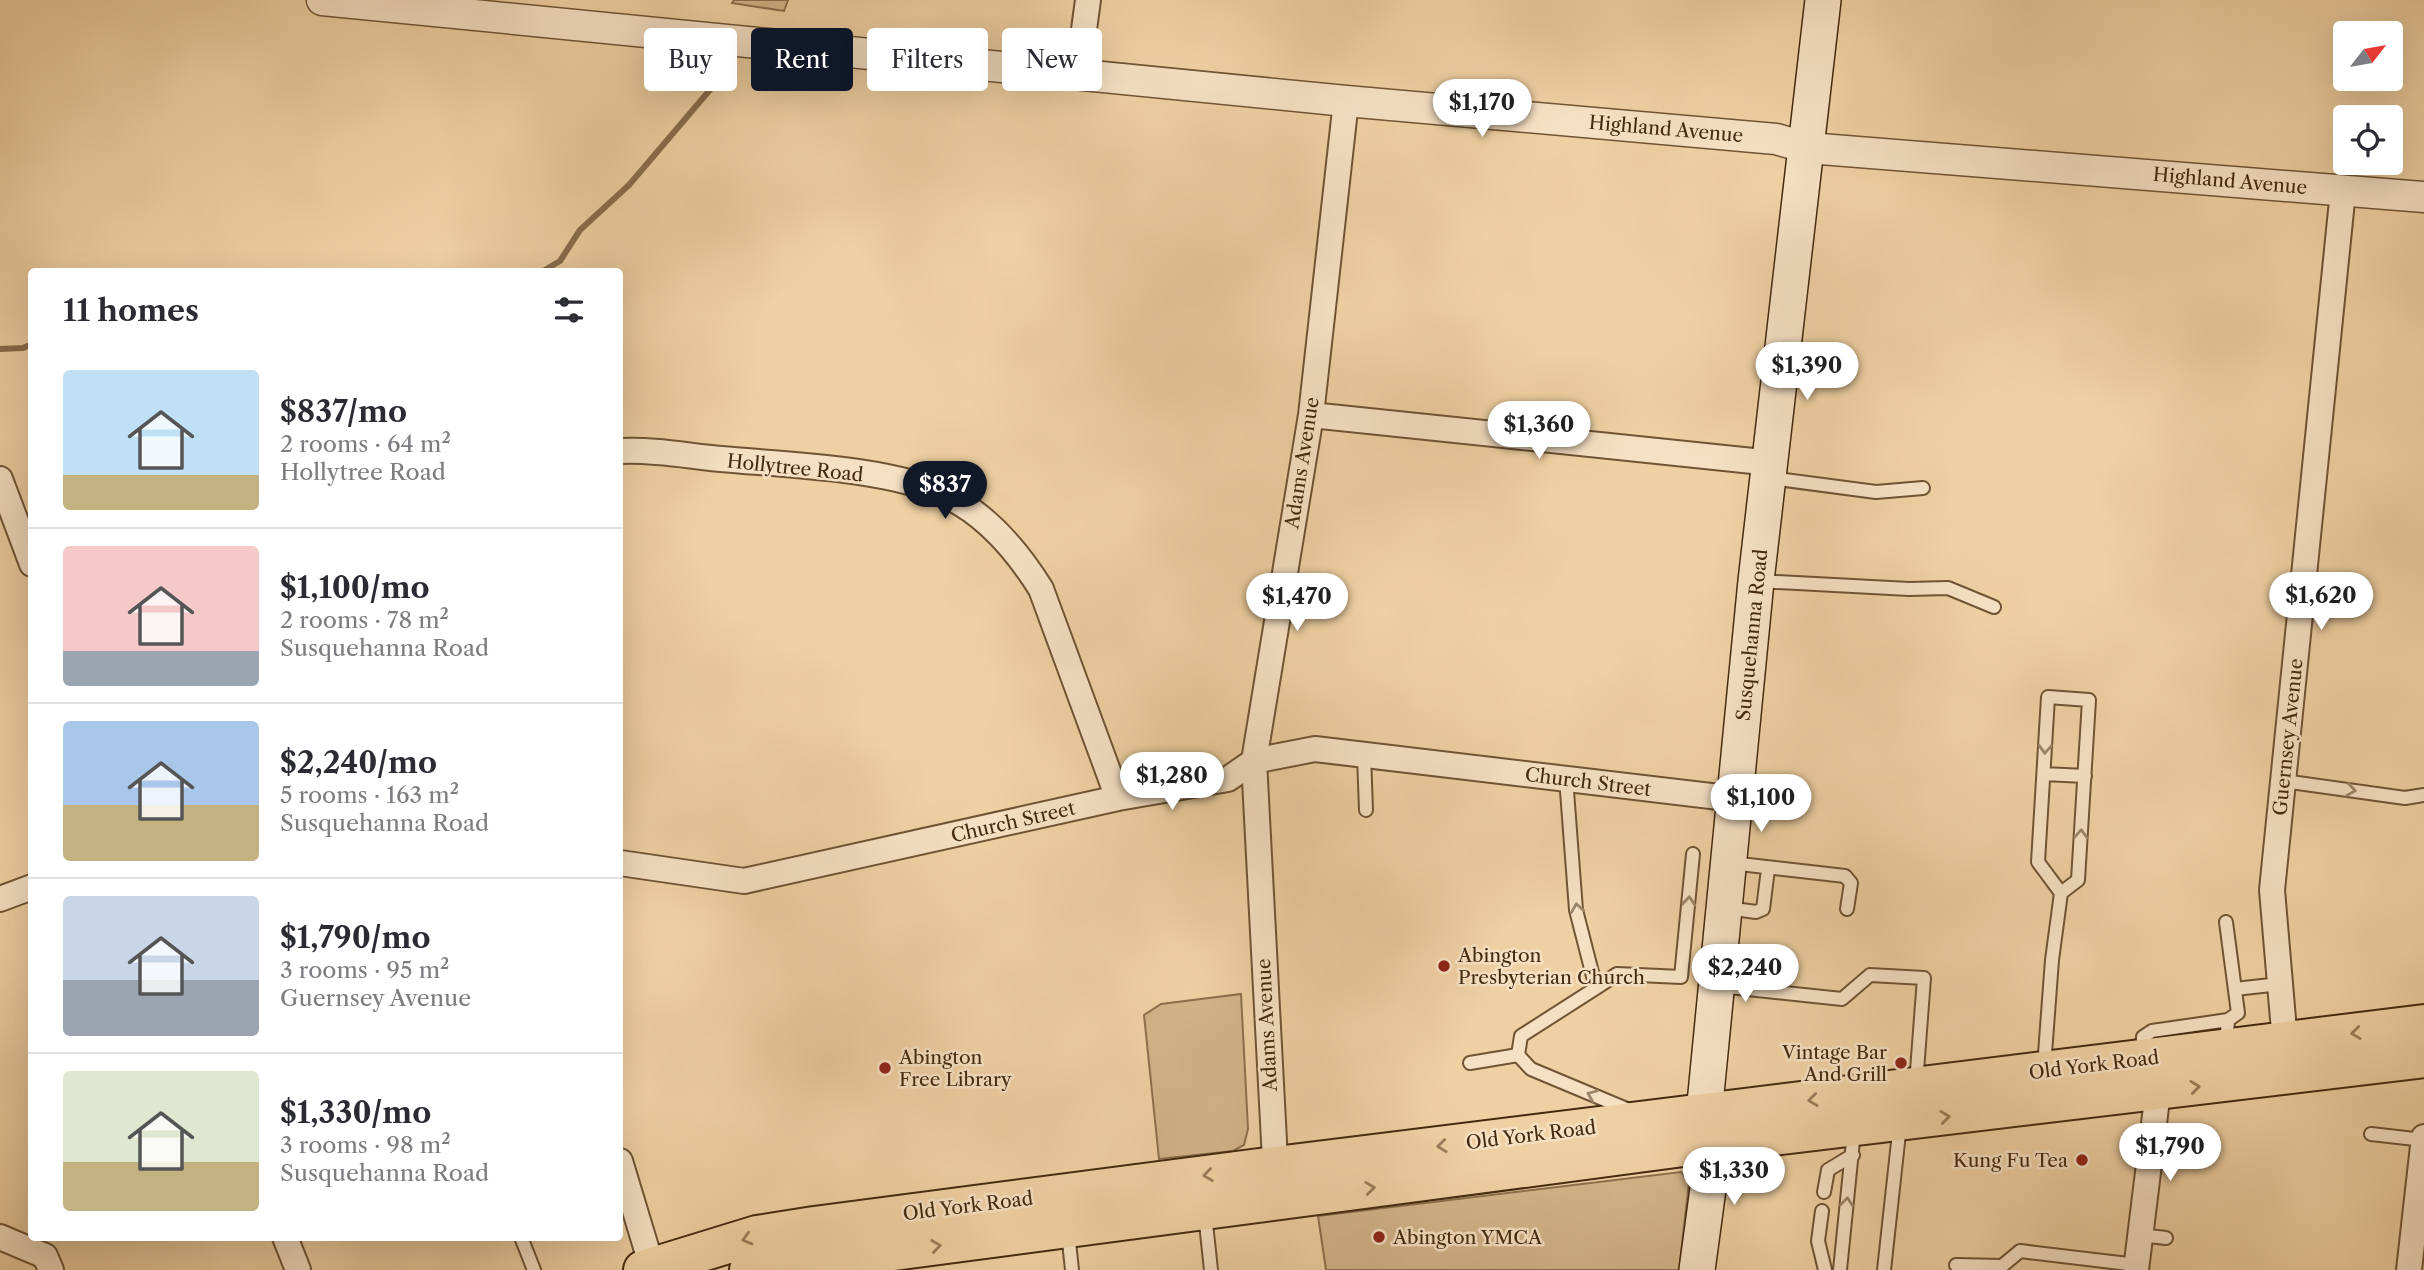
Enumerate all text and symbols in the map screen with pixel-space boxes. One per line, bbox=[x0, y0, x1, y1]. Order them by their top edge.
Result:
north arrow bbox=[2333, 21, 2403, 91]
map controls bbox=[2333, 21, 2403, 175]
chip: Buy bbox=[644, 28, 737, 91]
chip: Rent bbox=[751, 28, 853, 91]
chip: Filters bbox=[867, 28, 988, 91]
chip: New bbox=[1002, 28, 1102, 91]
pin: $1,170 bbox=[1425, 80, 1539, 139]
text: $1,170 bbox=[1449, 88, 1515, 116]
button: locate bbox=[2333, 105, 2403, 175]
street label: Highland Avenue bbox=[1588, 111, 1744, 147]
street label: Highland Avenue bbox=[2152, 163, 2308, 199]
icon: filters bbox=[550, 291, 588, 329]
text: 11 homes bbox=[63, 292, 199, 329]
pin: $1,390 bbox=[1750, 342, 1864, 402]
text: $1,390 bbox=[1772, 351, 1842, 379]
text: $837/mo bbox=[280, 393, 407, 430]
street label: Adams Avenue bbox=[1280, 395, 1324, 532]
icon: home bbox=[119, 398, 203, 482]
pin: $1,360 bbox=[1482, 402, 1596, 461]
text: $1,360 bbox=[1504, 410, 1574, 438]
text: 2 rooms · 64 m² bbox=[280, 430, 451, 458]
street label: Hollytree Road bbox=[726, 449, 865, 487]
text: Hollytree Road bbox=[280, 458, 446, 486]
pin: $837 bbox=[904, 462, 986, 521]
text: $837 bbox=[919, 470, 971, 498]
street label: Susquehanna Road bbox=[1732, 547, 1773, 722]
text: $1,100/mo bbox=[280, 569, 430, 606]
pin: $1,620 bbox=[2264, 572, 2378, 632]
icon: home bbox=[119, 574, 203, 658]
pin: $1,470 bbox=[1240, 574, 1354, 633]
text: $1,620 bbox=[2285, 581, 2357, 609]
text: $1,470 bbox=[1262, 582, 1332, 610]
text: 2 rooms · 78 m² bbox=[280, 606, 449, 634]
text: Susquehanna Road bbox=[280, 634, 489, 662]
street label: Guernsey Avenue bbox=[2268, 657, 2308, 817]
text: $2,240/mo bbox=[280, 744, 437, 781]
one-way arrow bbox=[2038, 744, 2053, 755]
icon: home bbox=[119, 749, 203, 833]
pin: $1,280 bbox=[1115, 752, 1229, 812]
text: $1,280 bbox=[1136, 761, 1208, 789]
street label: Church Street bbox=[1524, 763, 1653, 801]
pin: $1,100 bbox=[1704, 774, 1818, 834]
text: 5 rooms · 163 m² bbox=[280, 781, 459, 809]
text: $1,100 bbox=[1727, 783, 1795, 811]
one-way arrow bbox=[2345, 783, 2357, 798]
street label: Church Street bbox=[949, 796, 1078, 847]
text: Susquehanna Road bbox=[280, 809, 489, 837]
one-way arrow bbox=[2073, 828, 2088, 839]
one-way arrow bbox=[1681, 895, 1696, 907]
one-way arrow bbox=[1570, 902, 1585, 913]
text: $1,790/mo bbox=[280, 919, 431, 956]
icon: home bbox=[119, 924, 203, 1008]
place label: Abington Presbyterian Church bbox=[1457, 944, 1645, 989]
pin: $2,240 bbox=[1688, 944, 1802, 1004]
text: $2,240 bbox=[1708, 953, 1782, 981]
text: 3 rooms · 95 m² bbox=[280, 956, 449, 984]
street label: Adams Avenue bbox=[1252, 958, 1282, 1093]
marker: Abington Presbyterian Church bbox=[1436, 958, 1452, 974]
text: Guernsey Avenue bbox=[280, 984, 471, 1012]
one-way arrow bbox=[2350, 1025, 2362, 1040]
place label: Vintage Bar And Grill bbox=[1781, 1041, 1887, 1086]
place label: Abington Free Library bbox=[898, 1046, 1012, 1091]
street label: Old York Road bbox=[2028, 1046, 2161, 1084]
marker: Vintage Bar And Grill bbox=[1893, 1055, 1909, 1071]
marker: Abington Free Library bbox=[877, 1060, 893, 1076]
one-way arrow bbox=[2189, 1079, 2201, 1094]
one-way arrow bbox=[1587, 1089, 1600, 1103]
one-way arrow bbox=[1807, 1093, 1819, 1108]
text: $1,330/mo bbox=[280, 1094, 431, 1131]
icon: home bbox=[119, 1099, 203, 1183]
one-way arrow bbox=[1939, 1110, 1950, 1125]
street label: Old York Road bbox=[1465, 1116, 1598, 1154]
pin: $1,790 bbox=[2113, 1124, 2227, 1183]
text: 3 rooms · 98 m² bbox=[280, 1131, 451, 1159]
text: $1,790 bbox=[2135, 1132, 2205, 1160]
one-way arrow bbox=[1436, 1138, 1448, 1153]
pin: $1,330 bbox=[1677, 1148, 1791, 1207]
place label: Kung Fu Tea bbox=[1953, 1149, 2068, 1172]
marker: Kung Fu Tea bbox=[2074, 1152, 2090, 1168]
text: $1,330 bbox=[1699, 1156, 1769, 1184]
text: Susquehanna Road bbox=[280, 1159, 489, 1187]
one-way arrow bbox=[1202, 1167, 1214, 1182]
one-way arrow bbox=[1365, 1181, 1376, 1196]
street label: Old York Road bbox=[902, 1187, 1035, 1225]
one-way arrow bbox=[1840, 1196, 1855, 1208]
place label: Abington YMCA bbox=[1392, 1226, 1543, 1249]
marker: Abington YMCA bbox=[1371, 1229, 1387, 1245]
one-way arrow bbox=[741, 1230, 753, 1245]
one-way arrow bbox=[930, 1238, 942, 1253]

